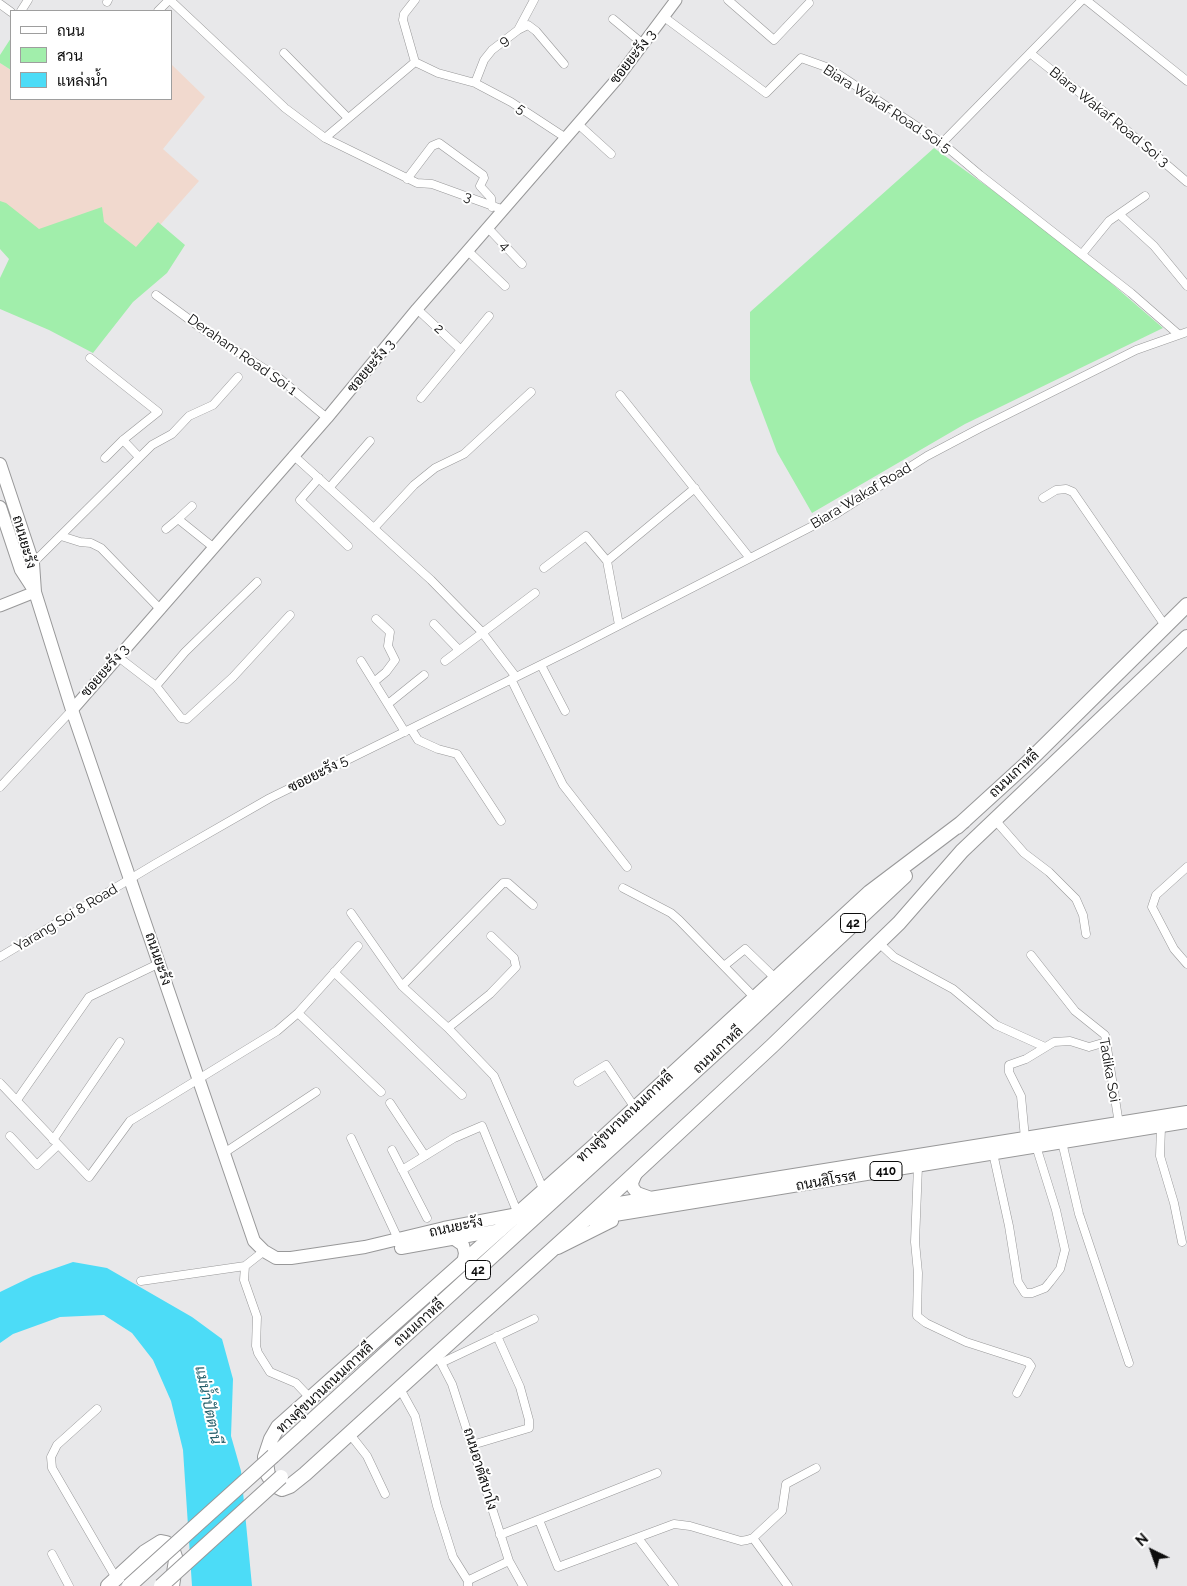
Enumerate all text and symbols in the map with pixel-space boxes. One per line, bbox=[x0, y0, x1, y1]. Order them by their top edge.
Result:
legend bbox=[10, 10, 172, 100]
text: ถนน bbox=[57, 22, 85, 40]
street label: ซอยยะรัง 3 bbox=[607, 26, 659, 88]
street label: 9 bbox=[496, 32, 512, 50]
text: สวน bbox=[57, 47, 83, 65]
street label: Biara Wakaf Road Soi 5 bbox=[820, 61, 954, 157]
street label: Biara Wakaf Road Soi 3 bbox=[1046, 64, 1172, 170]
text: แหล่งน้ำ bbox=[57, 72, 108, 90]
street label: 5 bbox=[513, 100, 529, 118]
street label: 3 bbox=[462, 188, 474, 206]
street label: 4 bbox=[496, 237, 514, 255]
street label: Deraham Road Soi 1 bbox=[184, 311, 300, 399]
street label: 2 bbox=[431, 320, 447, 338]
street label: ซอยยะรัง 3 bbox=[344, 336, 398, 396]
street label: Biara Wakaf Road bbox=[808, 459, 914, 533]
street label: ถนนยะรัง bbox=[8, 513, 40, 571]
street label: ซอยยะรัง 3 bbox=[77, 641, 133, 701]
street label: ถนนเกาหลี bbox=[986, 747, 1042, 801]
street label: ซอยยะรัง 5 bbox=[285, 752, 351, 796]
street label: Yarang Soi 8 Road bbox=[11, 881, 121, 955]
road number: 42 bbox=[840, 914, 866, 932]
street label: ถนนยะรัง bbox=[141, 930, 175, 988]
street label: ถนนเกาหลี bbox=[690, 1023, 746, 1077]
street label: Tadika Soi bbox=[1095, 1037, 1123, 1103]
street label: ทางคู่ขนานถนนเกาหลี bbox=[573, 1068, 677, 1166]
road number: 410 bbox=[870, 1162, 902, 1180]
street label: ถนนสิโรรส bbox=[794, 1167, 858, 1195]
street label: ถนนยะรัง bbox=[428, 1213, 484, 1241]
road number: 42 bbox=[466, 1260, 490, 1280]
street label: ถนนเกาหลี bbox=[390, 1296, 448, 1350]
street label: ทางคู่ขนานถนนเกาหลี bbox=[273, 1339, 377, 1437]
water label: แม่น้ำปัตตานี bbox=[191, 1364, 225, 1446]
street label: ถนนอาตัสบาโง bbox=[460, 1426, 500, 1512]
north arrow bbox=[1127, 1526, 1177, 1576]
text: N bbox=[1133, 1530, 1151, 1549]

